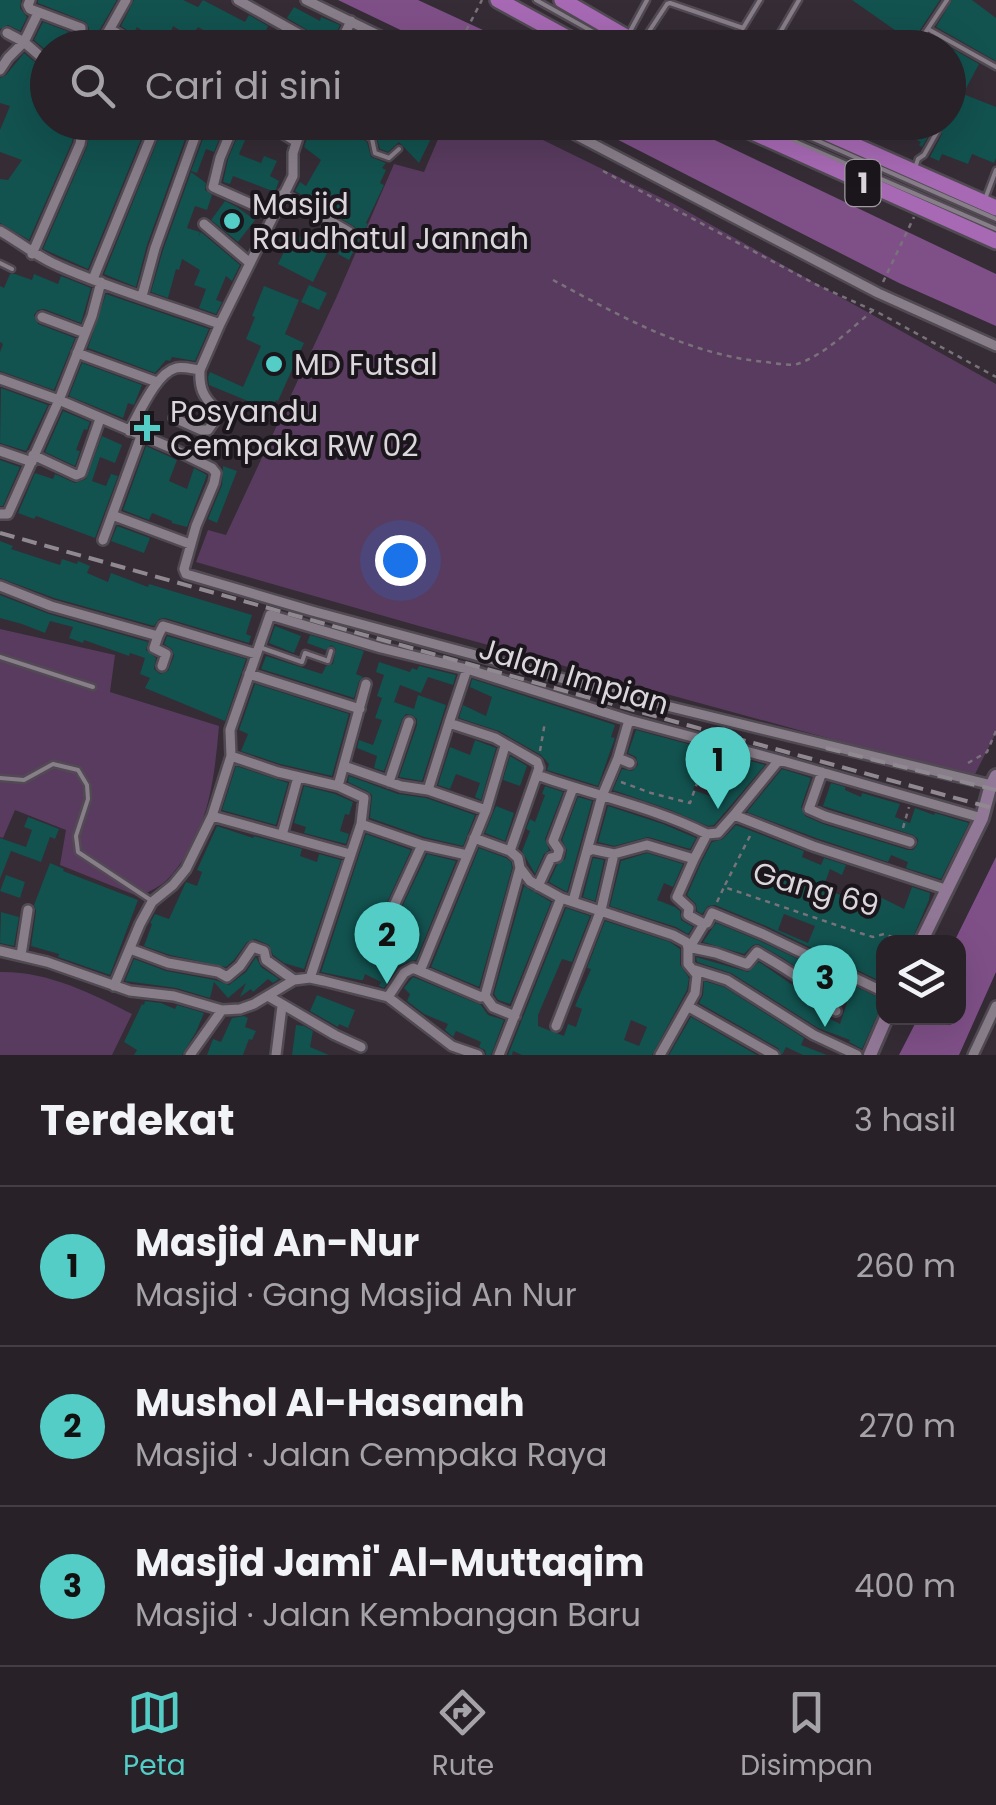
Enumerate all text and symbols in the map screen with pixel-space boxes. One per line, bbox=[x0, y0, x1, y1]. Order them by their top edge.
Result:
search box bbox=[30, 30, 966, 140]
icon: search bbox=[65, 58, 120, 113]
text: Cari di sini bbox=[145, 59, 342, 112]
road number: 1 bbox=[846, 160, 880, 206]
place label: Masjid Raudhatul Jannah bbox=[252, 183, 529, 260]
marker: Masjid Raudhatul Jannah bbox=[221, 210, 243, 232]
place label: MD Futsal bbox=[294, 343, 438, 386]
marker: MD Futsal bbox=[263, 353, 285, 375]
place label: Posyandu Cempaka RW 02 bbox=[170, 390, 419, 467]
marker: Posyandu Cempaka RW 02 bbox=[134, 415, 160, 441]
your location bbox=[375, 535, 426, 586]
street label: Jalan Impian bbox=[474, 627, 674, 725]
pin: 1 bbox=[686, 726, 750, 809]
street label: Gang 69 bbox=[748, 851, 884, 927]
pin: 2 bbox=[354, 902, 420, 984]
map controls bbox=[876, 935, 966, 1025]
button: layers bbox=[876, 935, 966, 1025]
pin: 3 bbox=[792, 944, 858, 1027]
text: Terdekat bbox=[40, 1091, 235, 1150]
text: 3 hasil bbox=[854, 1097, 956, 1142]
text: Masjid An-Nur bbox=[135, 1216, 419, 1269]
text: 1 bbox=[66, 1243, 79, 1288]
text: 260 m bbox=[856, 1243, 956, 1288]
text: Masjid · Gang Masjid An Nur bbox=[135, 1272, 577, 1317]
text: Mushol Al-Hasanah bbox=[135, 1376, 525, 1429]
text: 2 bbox=[63, 1403, 82, 1448]
text: 270 m bbox=[859, 1403, 956, 1448]
text: Masjid · Jalan Cempaka Raya bbox=[135, 1432, 607, 1477]
text: Masjid Jami' Al-Muttaqim bbox=[135, 1536, 644, 1589]
text: 3 bbox=[63, 1563, 82, 1608]
text: 400 m bbox=[854, 1563, 956, 1608]
text: Masjid · Jalan Kembangan Baru bbox=[135, 1592, 641, 1637]
tab: Peta bbox=[123, 1685, 186, 1787]
tab: Rute bbox=[432, 1685, 494, 1787]
tab: Disimpan bbox=[740, 1685, 873, 1787]

